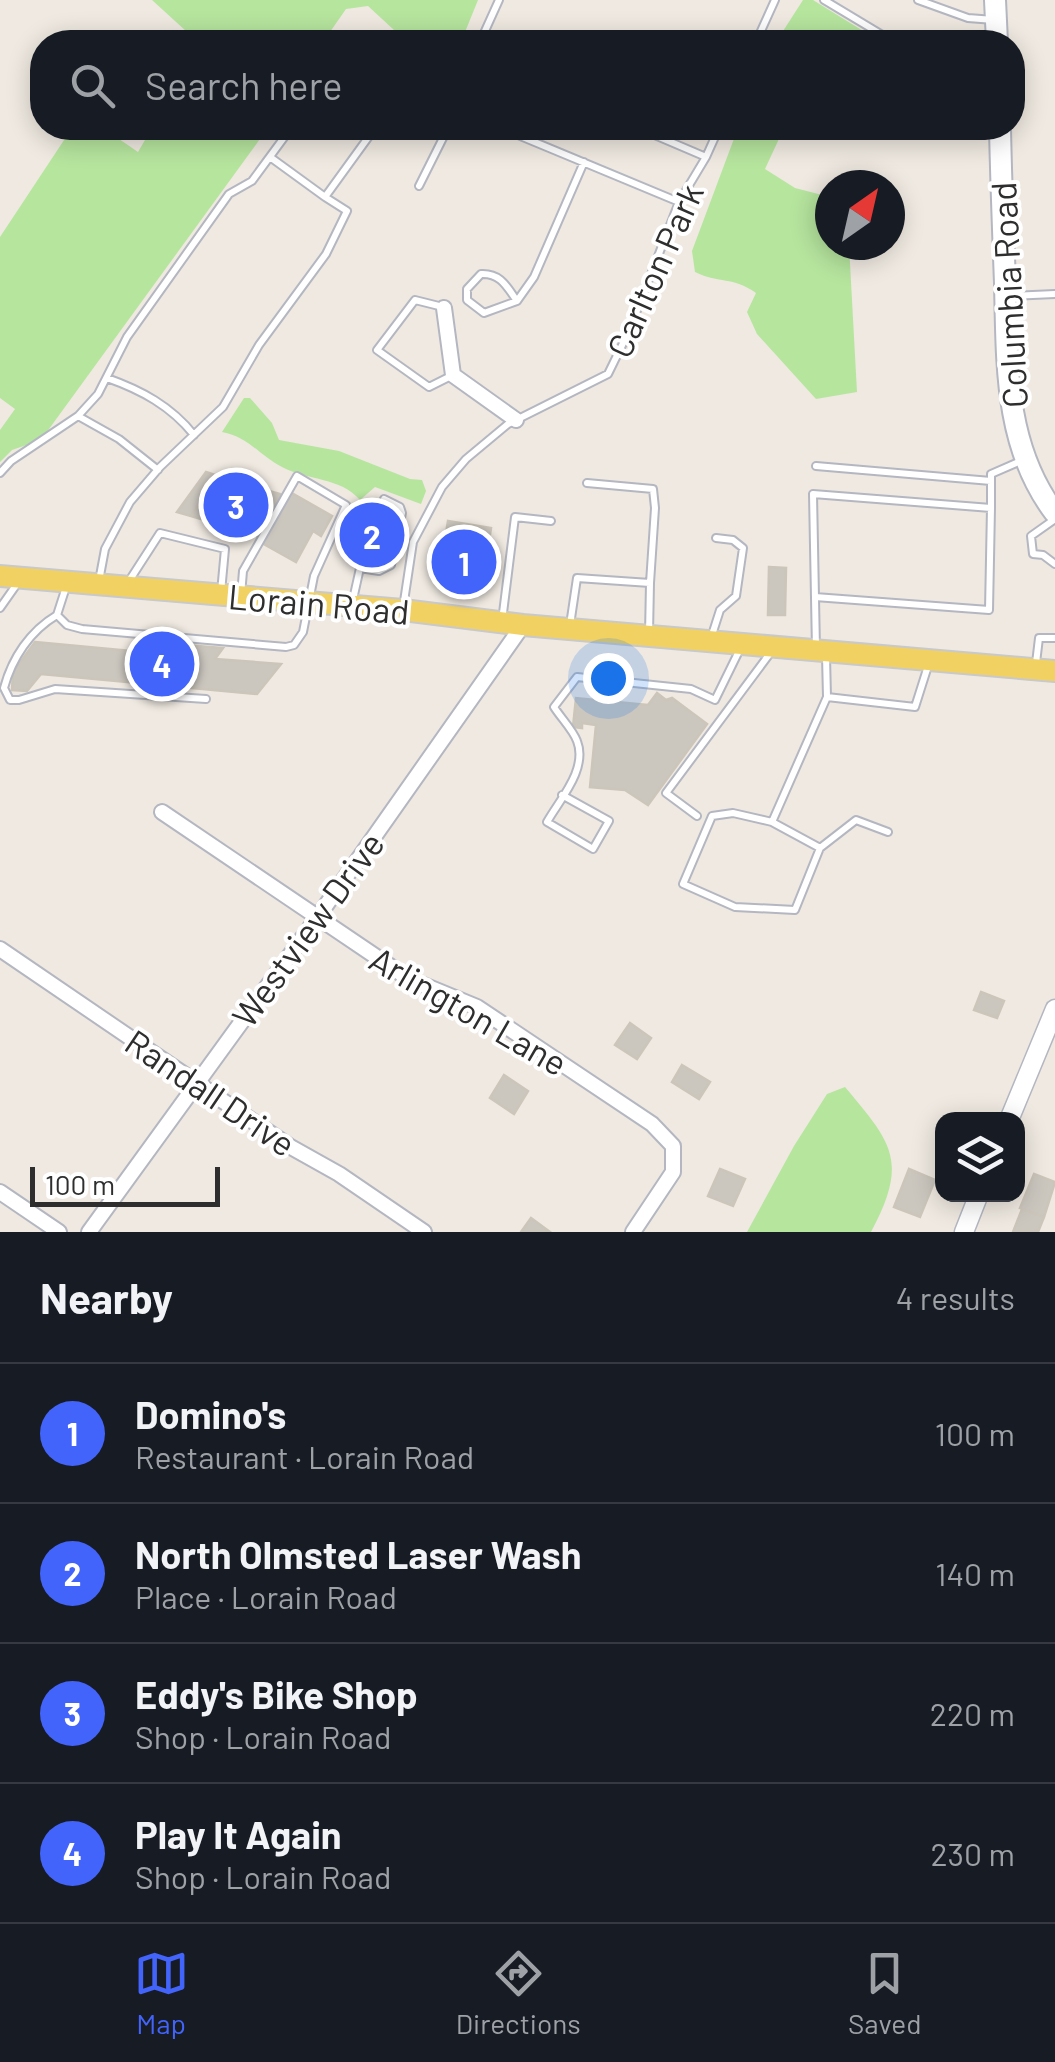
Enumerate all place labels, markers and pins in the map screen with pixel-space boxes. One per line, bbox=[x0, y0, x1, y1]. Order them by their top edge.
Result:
pin: 3 bbox=[204, 468, 268, 542]
pin: 2 bbox=[340, 498, 404, 572]
pin: 1 bbox=[432, 524, 496, 600]
pin: 4 bbox=[130, 626, 194, 702]

